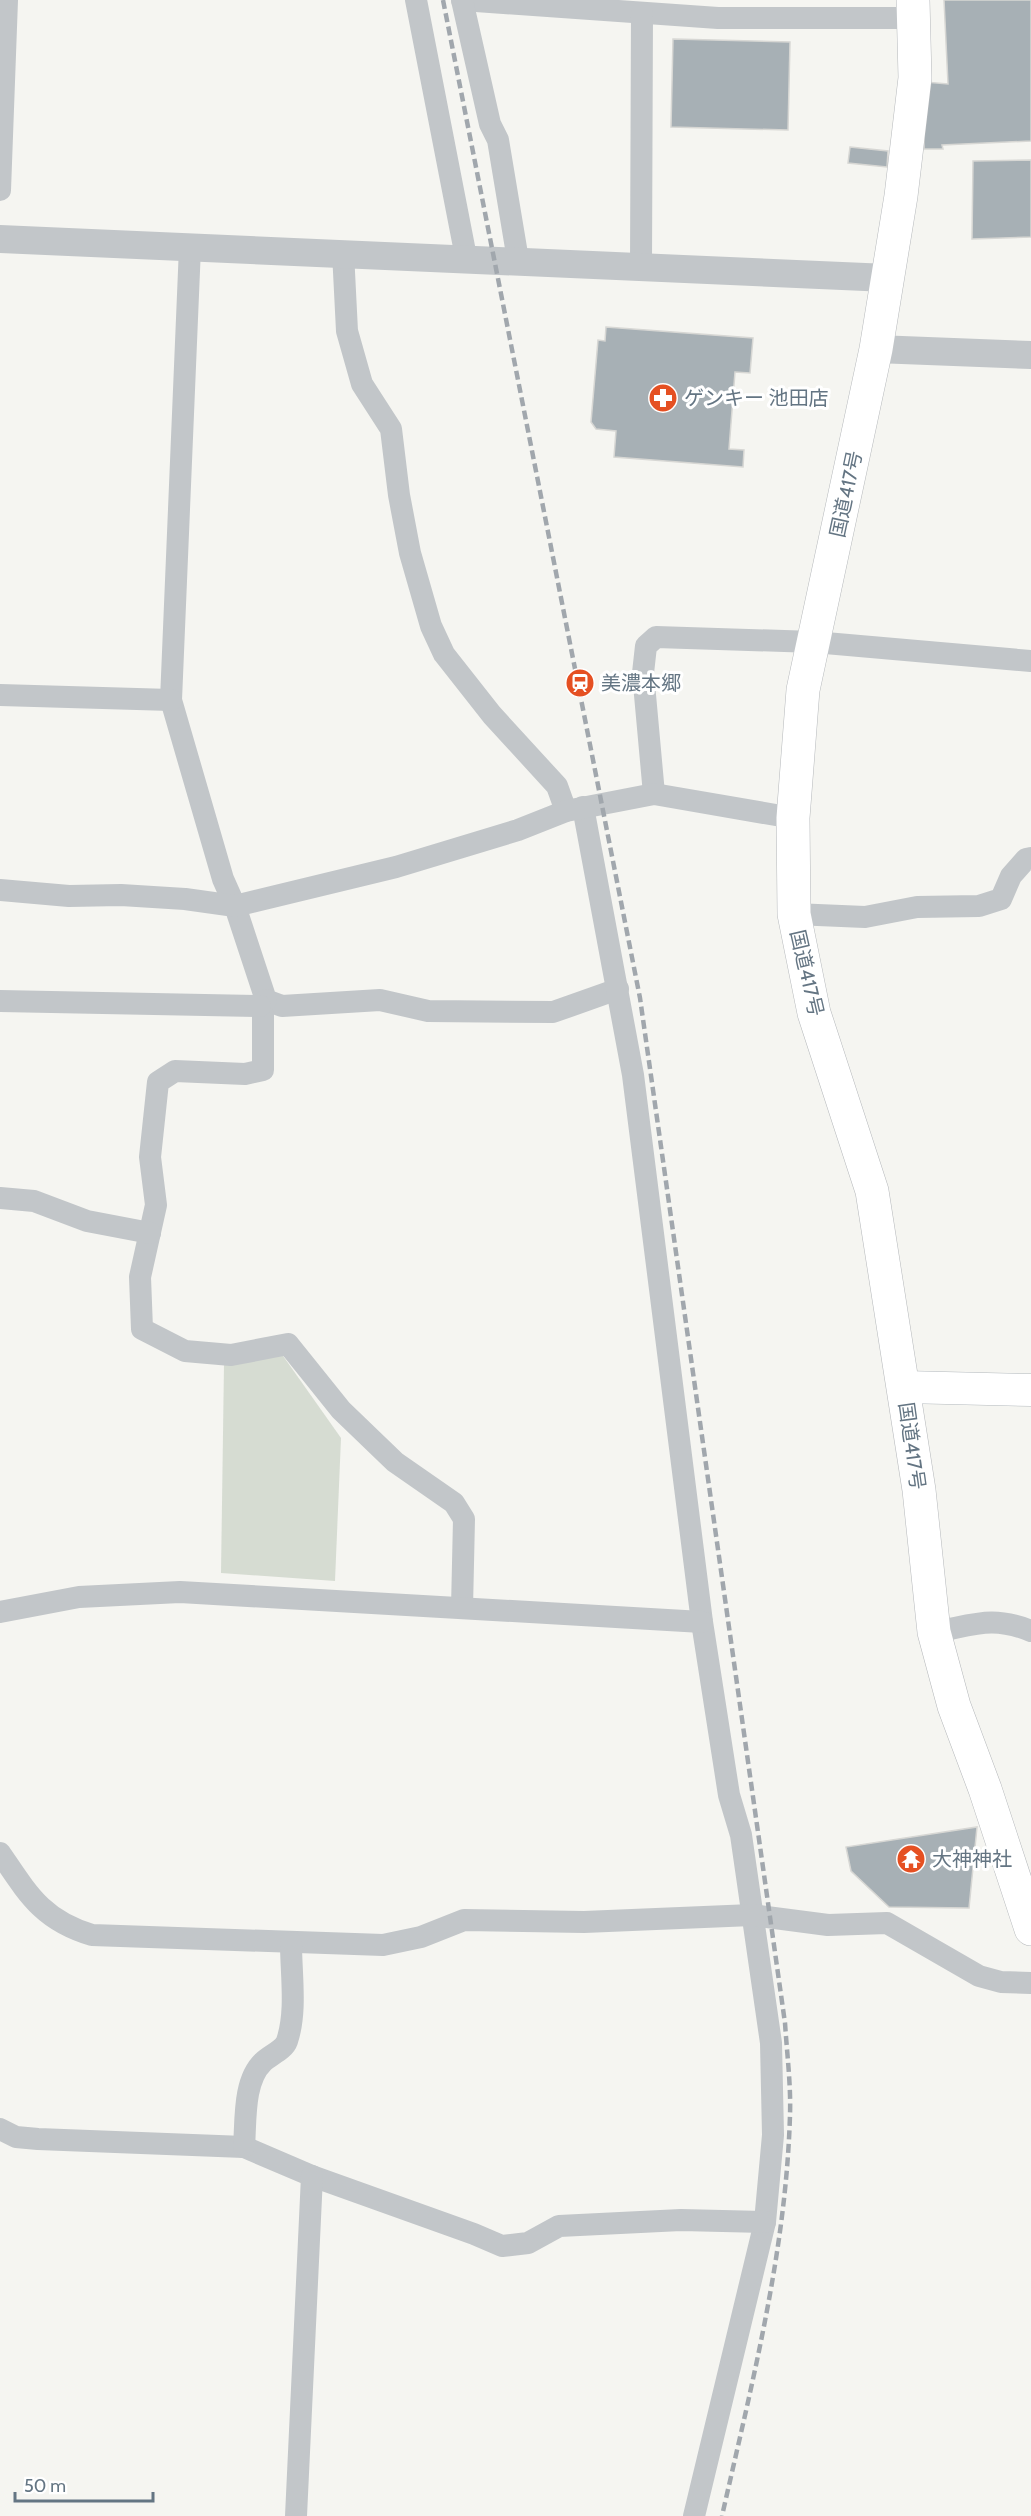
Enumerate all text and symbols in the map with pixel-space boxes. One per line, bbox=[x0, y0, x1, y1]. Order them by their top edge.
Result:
pharmacy icon: ゲンキー 池田店 bbox=[647, 382, 679, 414]
place label: ゲンキー 池田店 bbox=[684, 386, 829, 410]
street label: 国道417号 bbox=[825, 448, 867, 540]
station icon: 美濃本郷 bbox=[564, 667, 596, 699]
place label: 美濃本郷 bbox=[601, 671, 681, 695]
street label: 国道417号 bbox=[785, 927, 829, 1019]
street label: 国道417号 bbox=[894, 1401, 930, 1491]
temple icon: 大神神社 bbox=[895, 1843, 927, 1875]
place label: 大神神社 bbox=[932, 1847, 1012, 1871]
scale bar bbox=[15, 2465, 153, 2503]
text: 50 m bbox=[24, 2475, 66, 2497]

